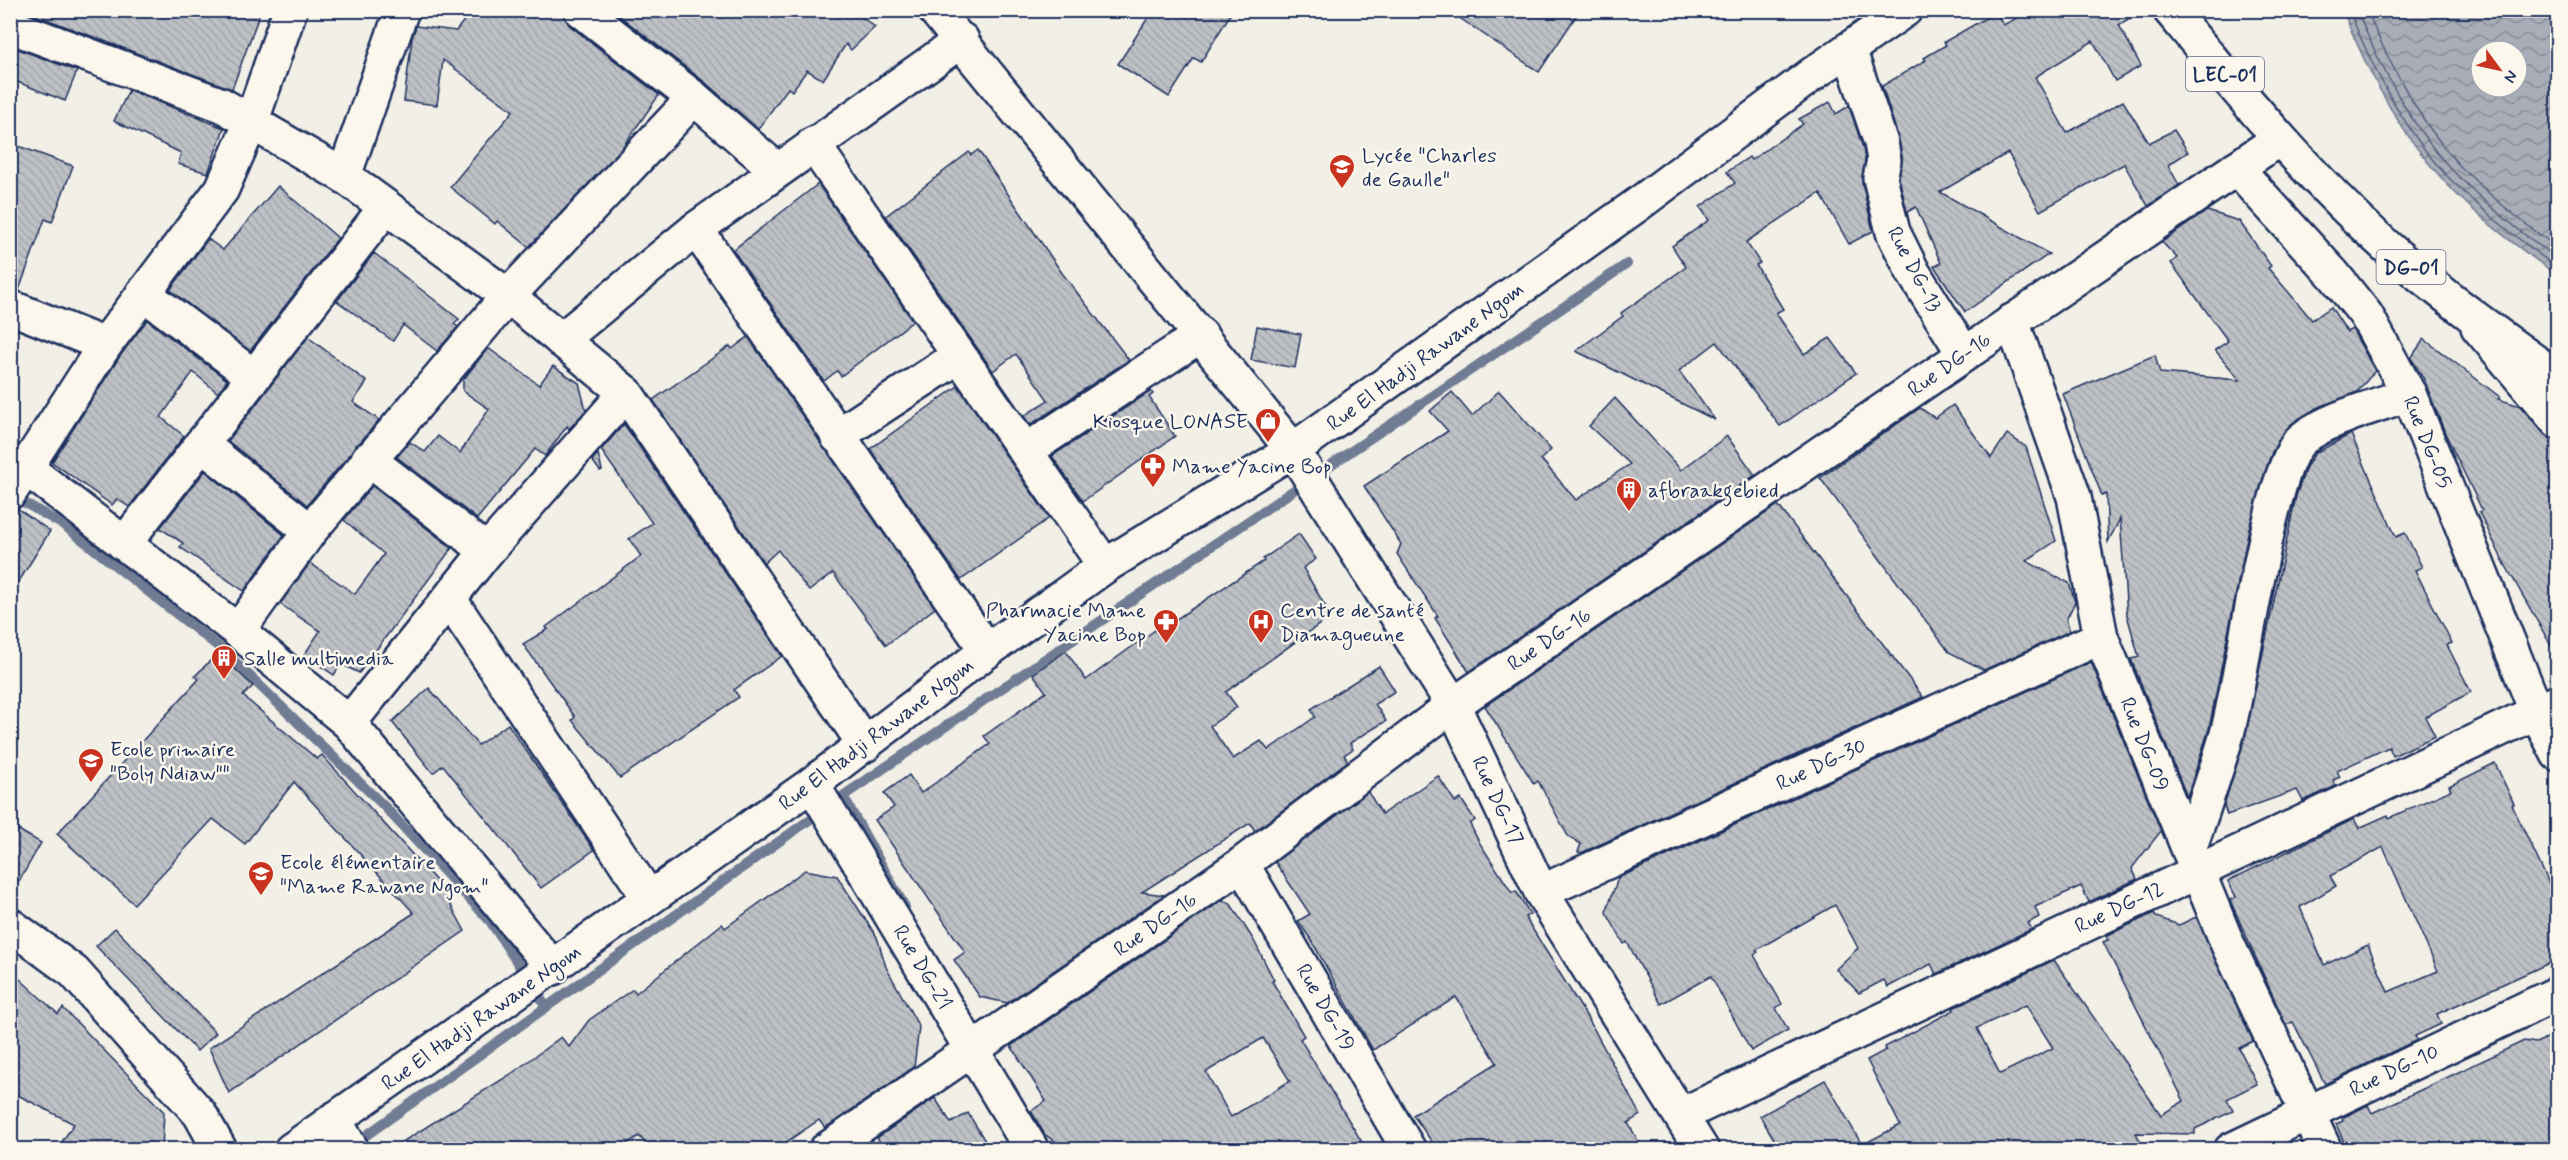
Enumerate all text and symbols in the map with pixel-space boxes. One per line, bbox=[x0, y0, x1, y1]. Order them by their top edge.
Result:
north arrow bbox=[2469, 39, 2529, 99]
road number: LEC-01 bbox=[2186, 57, 2264, 91]
text: N bbox=[2499, 66, 2522, 87]
place label: Lycée "Charles de Gaulle" bbox=[1362, 142, 1497, 194]
school or university icon: Lycée "Charles de Gaulle" bbox=[1327, 152, 1357, 190]
street label: Rue DG-13 bbox=[1880, 222, 1948, 317]
road number: DG-01 bbox=[2376, 250, 2446, 284]
street label: Rue El Hadji Rawane Ngom bbox=[1321, 276, 1531, 439]
street label: Rue DG-16 bbox=[1902, 326, 1997, 404]
street label: Rue DG-05 bbox=[2396, 392, 2458, 493]
shop icon: Kiosque LONASE bbox=[1253, 406, 1283, 444]
place label: Kiosque LONASE bbox=[1093, 408, 1248, 436]
pharmacy icon: Mame Yacine Bop bbox=[1138, 451, 1168, 489]
place label: Mame Yacine Bop bbox=[1172, 453, 1331, 481]
building icon: afbraakgebied bbox=[1614, 475, 1644, 513]
place label: afbraakgebied bbox=[1648, 477, 1779, 507]
place label: Pharmacie Mame Yacine Bop bbox=[986, 597, 1146, 649]
place label: Centre de santé Diamagueune bbox=[1280, 597, 1424, 650]
street label: Rue DG-16 bbox=[1502, 601, 1597, 678]
pharmacy icon: Pharmacie Mame Yacine Bop bbox=[1151, 607, 1181, 645]
hospital icon: Centre de santé Diamagueune bbox=[1246, 607, 1276, 645]
building icon: Salle multimedia bbox=[209, 643, 239, 681]
place label: Salle multimedia bbox=[244, 645, 394, 673]
street label: Rue El Hadji Rawane Ngom bbox=[773, 652, 981, 818]
street label: Rue DG-09 bbox=[2113, 693, 2176, 795]
street label: Rue DG-30 bbox=[1772, 732, 1871, 798]
place label: Ecole primaire "Boly Ndiaw"" bbox=[110, 736, 235, 788]
school or university icon: Ecole primaire "Boly Ndiaw"" bbox=[76, 746, 106, 784]
street label: Rue DG-17 bbox=[1464, 752, 1530, 849]
place label: Ecole élémentaire "Mame Rawane Ngom" bbox=[280, 849, 488, 901]
school or university icon: Ecole élémentaire "Mame Rawane Ngom" bbox=[246, 859, 276, 897]
street label: Rue DG-12 bbox=[2070, 875, 2168, 941]
street label: Rue DG-16 bbox=[1108, 886, 1203, 964]
street label: Rue DG-21 bbox=[886, 920, 958, 1015]
street label: Rue El Hadji Rawane Ngom bbox=[376, 938, 588, 1098]
street label: Rue DG-19 bbox=[1289, 959, 1361, 1056]
street label: Rue DG-10 bbox=[2345, 1038, 2444, 1104]

